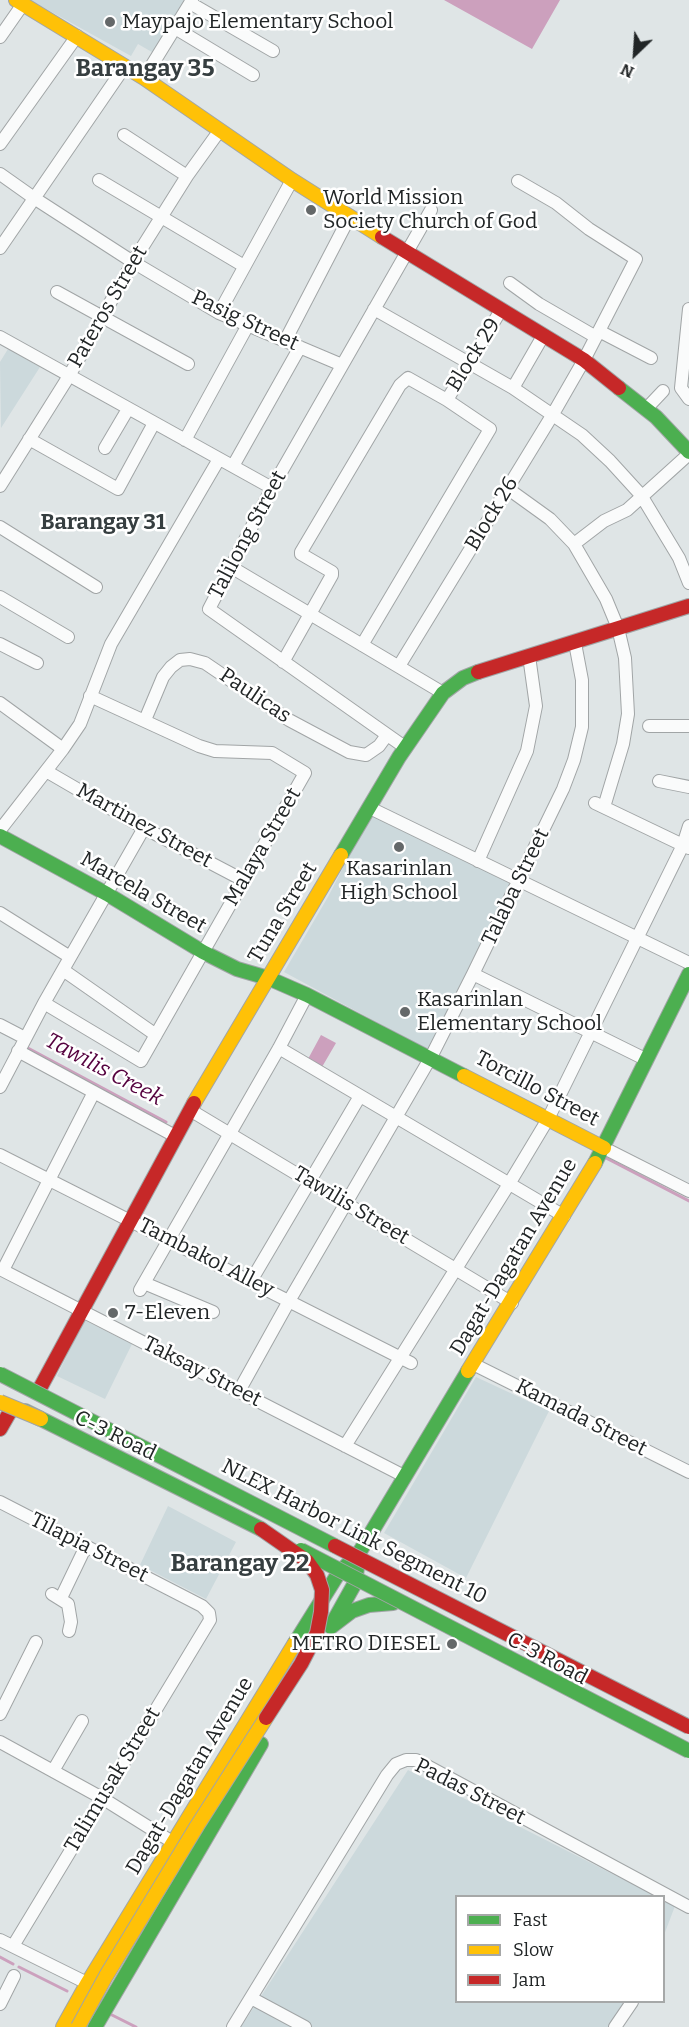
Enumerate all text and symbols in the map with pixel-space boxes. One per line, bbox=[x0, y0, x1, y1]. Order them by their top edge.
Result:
place label: Maypajo Elementary School bbox=[122, 9, 393, 35]
marker: Maypajo Elementary School bbox=[103, 15, 117, 29]
north arrow bbox=[605, 24, 665, 84]
district label: Barangay 35 bbox=[75, 55, 215, 83]
text: N bbox=[618, 60, 637, 82]
place label: World Mission Society Church of God bbox=[323, 185, 537, 235]
marker: World Mission Society Church of God bbox=[304, 203, 318, 217]
street label: Pateros Street bbox=[63, 242, 153, 372]
street label: Pasig Street bbox=[188, 285, 302, 357]
street label: Block 29 bbox=[442, 314, 506, 396]
street label: Talilong Street bbox=[204, 467, 292, 603]
street label: Block 26 bbox=[460, 473, 524, 555]
district label: Barangay 31 bbox=[41, 510, 165, 536]
street label: Paulicas bbox=[214, 663, 296, 729]
street label: Martinez Street bbox=[72, 778, 216, 874]
street label: Malaya Street bbox=[219, 783, 307, 911]
street label: Talaba Street bbox=[477, 824, 555, 950]
marker: Kasarinlan High School bbox=[392, 840, 406, 854]
street label: Marcela Street bbox=[76, 847, 210, 939]
place label: Kasarinlan High School bbox=[340, 856, 458, 906]
street label: Tuna Street bbox=[243, 858, 323, 968]
place label: Kasarinlan Elementary School bbox=[417, 987, 602, 1037]
marker: Kasarinlan Elementary School bbox=[398, 1005, 412, 1019]
water label: Tawilis Creek bbox=[41, 1028, 167, 1112]
street label: Torcillo Street bbox=[471, 1046, 603, 1132]
street label: Dagat-Dagatan Avenue bbox=[445, 1154, 583, 1360]
street label: Tawilis Street bbox=[288, 1162, 414, 1250]
street label: Tambakol Alley bbox=[134, 1213, 278, 1303]
place label: 7-Eleven bbox=[125, 1300, 210, 1326]
marker: 7-Eleven bbox=[106, 1306, 120, 1320]
street label: Taksay Street bbox=[139, 1331, 265, 1413]
street label: Kamada Street bbox=[511, 1374, 651, 1462]
street label: C-3 Road bbox=[70, 1405, 160, 1467]
street label: NLEX Harbor Link Segment 10 bbox=[217, 1454, 491, 1610]
street label: Tilapia Street bbox=[26, 1508, 152, 1588]
district label: Barangay 22 bbox=[170, 1550, 310, 1578]
street label: C-3 Road bbox=[502, 1627, 592, 1691]
place label: METRO DIESEL bbox=[292, 1631, 440, 1657]
marker: METRO DIESEL bbox=[445, 1637, 459, 1651]
street label: Dagat-Dagatan Avenue bbox=[121, 1673, 259, 1879]
street label: Talimusak Street bbox=[60, 1703, 166, 1857]
street label: Padas Street bbox=[411, 1753, 529, 1831]
legend bbox=[455, 1895, 665, 2003]
text: Fast bbox=[513, 1909, 548, 1931]
text: Slow bbox=[513, 1939, 553, 1961]
text: Jam bbox=[513, 1969, 546, 1991]

